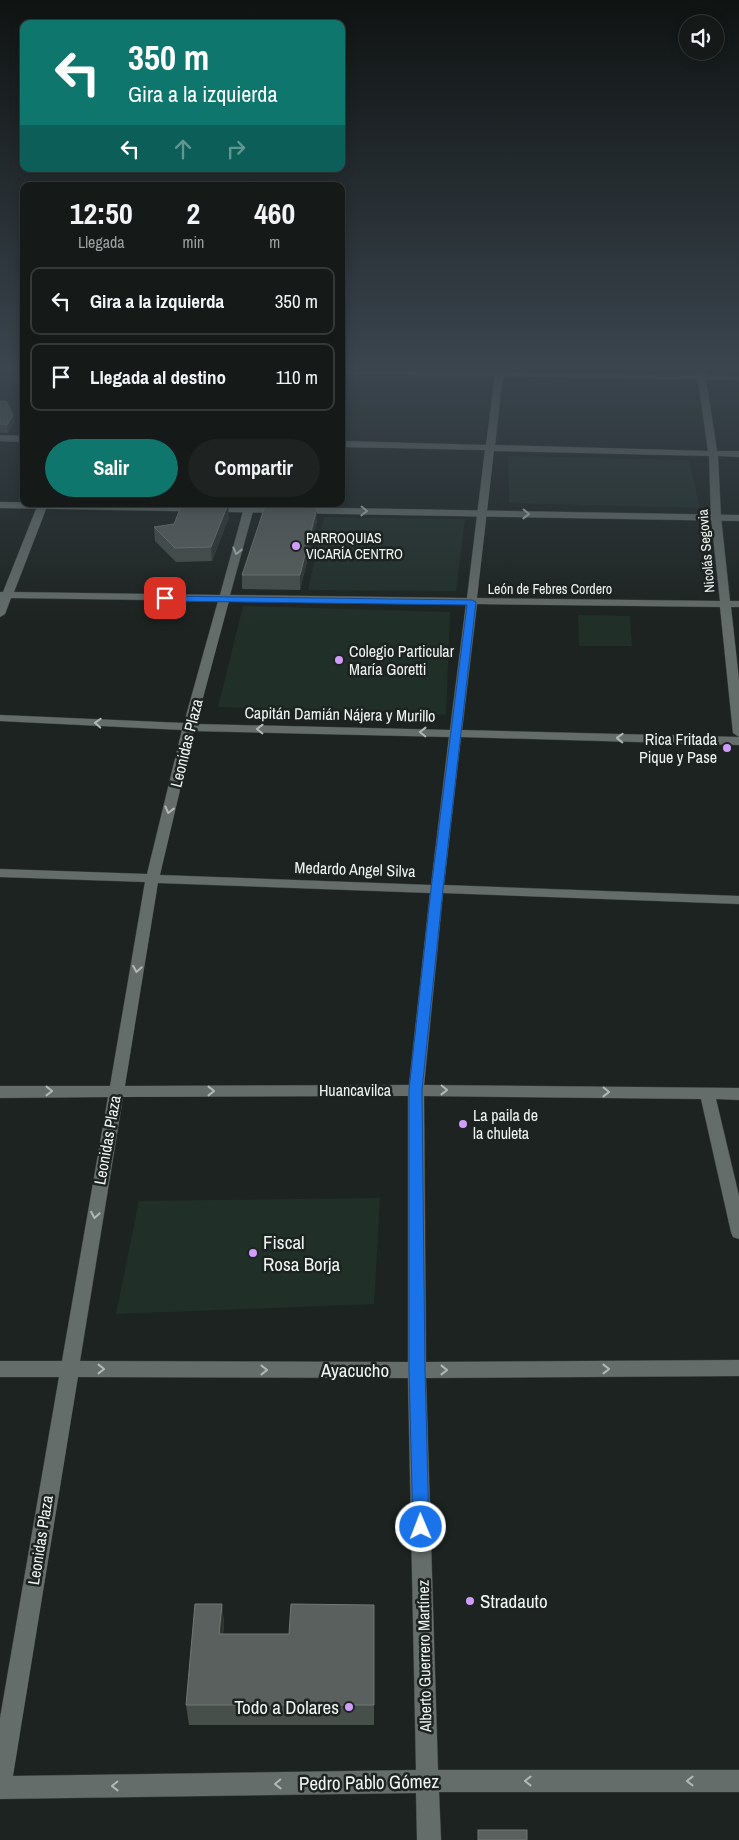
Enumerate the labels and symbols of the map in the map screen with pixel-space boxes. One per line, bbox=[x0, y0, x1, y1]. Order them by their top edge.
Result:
one-way arrow bbox=[360, 506, 368, 516]
street label: Nicolás Segovia bbox=[693, 508, 719, 593]
one-way arrow bbox=[522, 509, 530, 519]
place label: PARROQUIAS VICARÍA CENTRO bbox=[306, 529, 403, 563]
marker: PARROQUIAS VICARÍA CENTRO bbox=[290, 540, 302, 552]
one-way arrow bbox=[232, 546, 243, 555]
pin bbox=[144, 577, 186, 619]
street label: León de Febres Cordero bbox=[488, 580, 612, 598]
place label: Colegio Particular María Goretti bbox=[349, 640, 455, 680]
marker: Colegio Particular María Goretti bbox=[333, 654, 345, 666]
street label: Leonidas Plaza bbox=[164, 696, 208, 790]
street label: Capitán Damián Nájera y Murillo bbox=[244, 701, 436, 727]
one-way arrow bbox=[94, 717, 102, 728]
one-way arrow bbox=[256, 724, 264, 734]
one-way arrow bbox=[419, 727, 426, 737]
place label: Rica Fritada Pique y Pase bbox=[639, 728, 718, 768]
one-way arrow bbox=[616, 733, 624, 743]
marker: Rica Fritada Pique y Pase bbox=[721, 742, 733, 754]
one-way arrow bbox=[164, 805, 175, 814]
street label: Medardo Angel Silva bbox=[294, 856, 417, 882]
one-way arrow bbox=[132, 964, 142, 973]
street label: Huancavilca bbox=[319, 1079, 392, 1101]
one-way arrow bbox=[440, 1085, 448, 1095]
one-way arrow bbox=[45, 1086, 53, 1096]
one-way arrow bbox=[208, 1086, 215, 1096]
one-way arrow bbox=[602, 1087, 610, 1097]
street label: Leonidas Plaza bbox=[88, 1093, 126, 1186]
place label: La paila de la chuleta bbox=[473, 1104, 538, 1144]
marker: La paila de la chuleta bbox=[457, 1118, 469, 1130]
one-way arrow bbox=[90, 1211, 100, 1220]
place label: Fiscal Rosa Borja bbox=[263, 1229, 340, 1277]
marker: Fiscal Rosa Borja bbox=[247, 1247, 259, 1259]
street label: Ayacucho bbox=[320, 1357, 389, 1383]
one-way arrow bbox=[98, 1364, 105, 1374]
one-way arrow bbox=[602, 1364, 610, 1374]
one-way arrow bbox=[260, 1365, 268, 1375]
one-way arrow bbox=[440, 1365, 448, 1375]
street label: Leonidas Plaza bbox=[22, 1493, 58, 1586]
position arrow bbox=[394, 1500, 446, 1552]
street label: Alberto Guerrero Martínez bbox=[412, 1579, 436, 1733]
place label: Stradauto bbox=[480, 1588, 548, 1614]
marker: Stradauto bbox=[464, 1595, 476, 1607]
place label: Todo a Dolares bbox=[234, 1694, 339, 1720]
marker: Todo a Dolares bbox=[343, 1701, 355, 1713]
street label: Pedro Pablo Gómez bbox=[299, 1768, 440, 1796]
one-way arrow bbox=[524, 1776, 532, 1786]
one-way arrow bbox=[686, 1776, 694, 1786]
one-way arrow bbox=[274, 1779, 282, 1789]
one-way arrow bbox=[111, 1781, 119, 1791]

